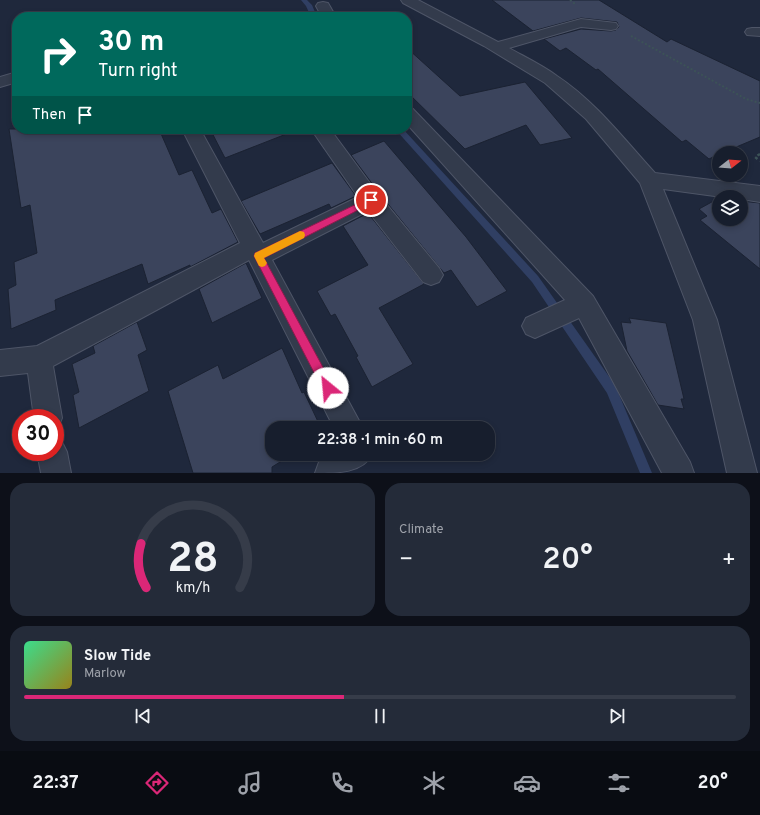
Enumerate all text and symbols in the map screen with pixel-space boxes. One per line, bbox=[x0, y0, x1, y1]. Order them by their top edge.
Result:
text: 30 m bbox=[98, 25, 164, 61]
icon: right bbox=[32, 28, 84, 80]
text: Turn right bbox=[98, 60, 178, 83]
icon: arrive bbox=[74, 104, 96, 126]
text: Then bbox=[32, 106, 66, 125]
north arrow bbox=[712, 146, 748, 182]
map controls bbox=[712, 146, 748, 226]
pin bbox=[354, 183, 388, 217]
icon: arrive bbox=[360, 189, 382, 211]
button: layers bbox=[712, 190, 748, 226]
position arrow bbox=[307, 367, 349, 409]
speed limit sign: 30 bbox=[12, 409, 64, 461]
text: 22:38 · 1 min · 60 m bbox=[317, 431, 443, 450]
text: Climate bbox=[399, 522, 444, 538]
text: 28 bbox=[167, 533, 218, 586]
text: 20° bbox=[542, 542, 593, 579]
text: − bbox=[399, 547, 413, 574]
text: + bbox=[722, 547, 736, 574]
text: km/h bbox=[175, 578, 210, 596]
text: Slow Tide bbox=[84, 647, 151, 666]
text: Marlow bbox=[84, 666, 126, 682]
icon: previous bbox=[132, 705, 154, 727]
icon: pause bbox=[369, 705, 391, 727]
icon: next bbox=[606, 705, 628, 727]
icon: directions bbox=[143, 769, 171, 797]
icon: music bbox=[236, 769, 264, 797]
icon: phone bbox=[328, 769, 356, 797]
icon: climate bbox=[420, 769, 448, 797]
icon: car bbox=[513, 769, 541, 797]
icon: filters bbox=[605, 769, 633, 797]
text: 22:37 bbox=[32, 772, 79, 795]
text: 20° bbox=[697, 772, 728, 795]

